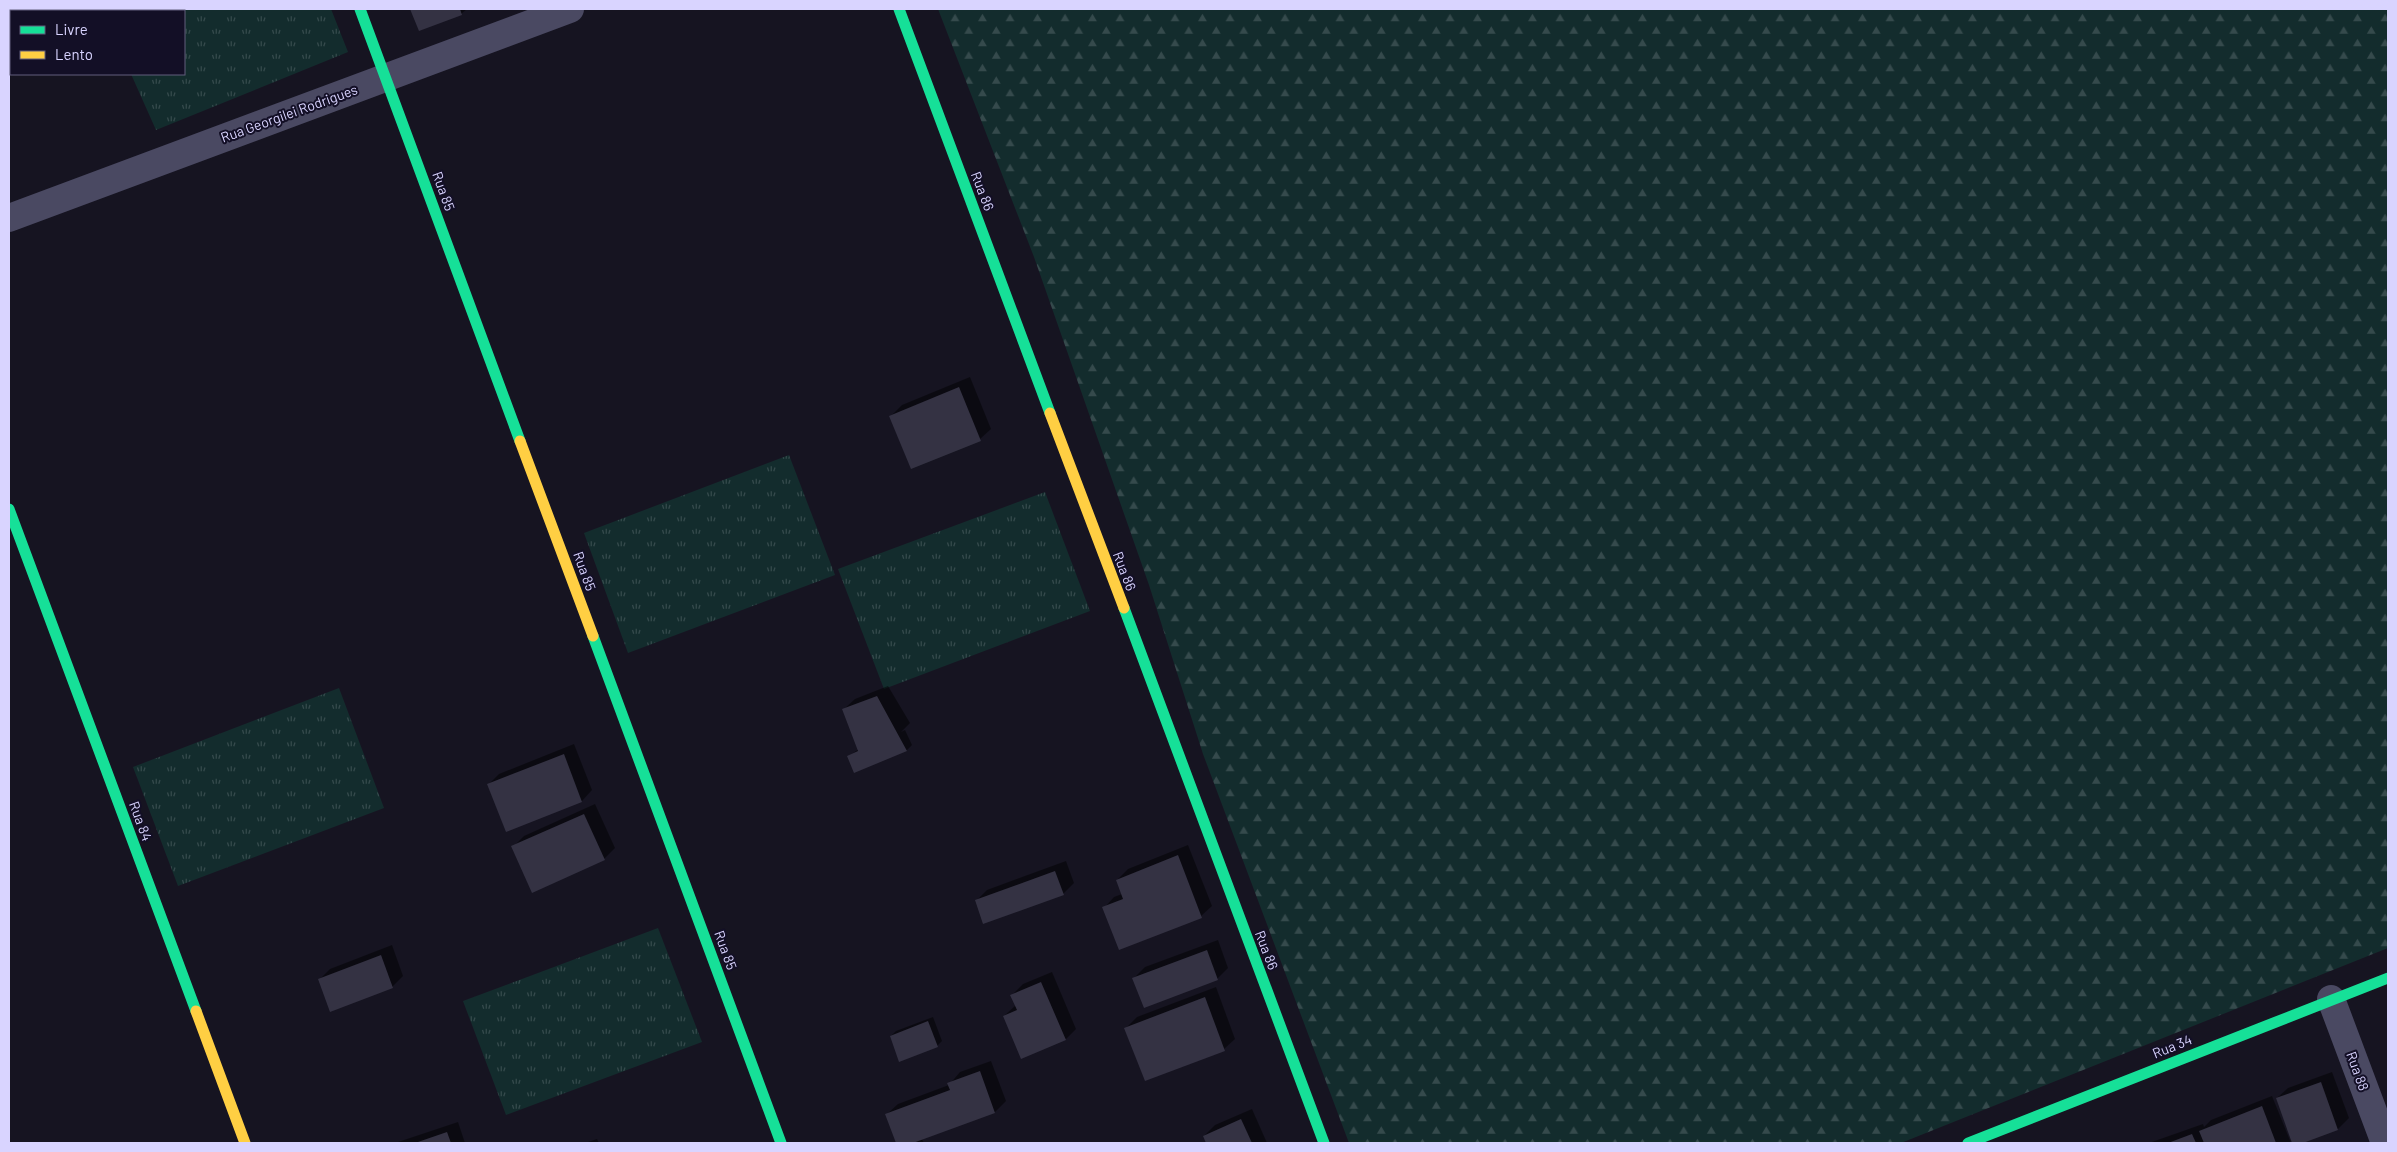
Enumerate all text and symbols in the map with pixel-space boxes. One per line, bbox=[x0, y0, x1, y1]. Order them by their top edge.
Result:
legend bbox=[10, 10, 185, 75]
text: Livre bbox=[55, 20, 88, 38]
text: Lento bbox=[55, 45, 93, 63]
street label: Rua Georgilei Rodrigues bbox=[218, 80, 360, 146]
street label: Rua 85 bbox=[429, 169, 459, 213]
street label: Rua 86 bbox=[968, 169, 998, 213]
street label: Rua 85 bbox=[570, 549, 600, 593]
street label: Rua 86 bbox=[1110, 549, 1140, 593]
street label: Rua 84 bbox=[126, 799, 156, 843]
street label: Rua 85 bbox=[711, 928, 741, 972]
street label: Rua 86 bbox=[1252, 928, 1282, 972]
street label: Rua 34 bbox=[2150, 1030, 2194, 1062]
street label: Rua 88 bbox=[2343, 1049, 2373, 1093]

